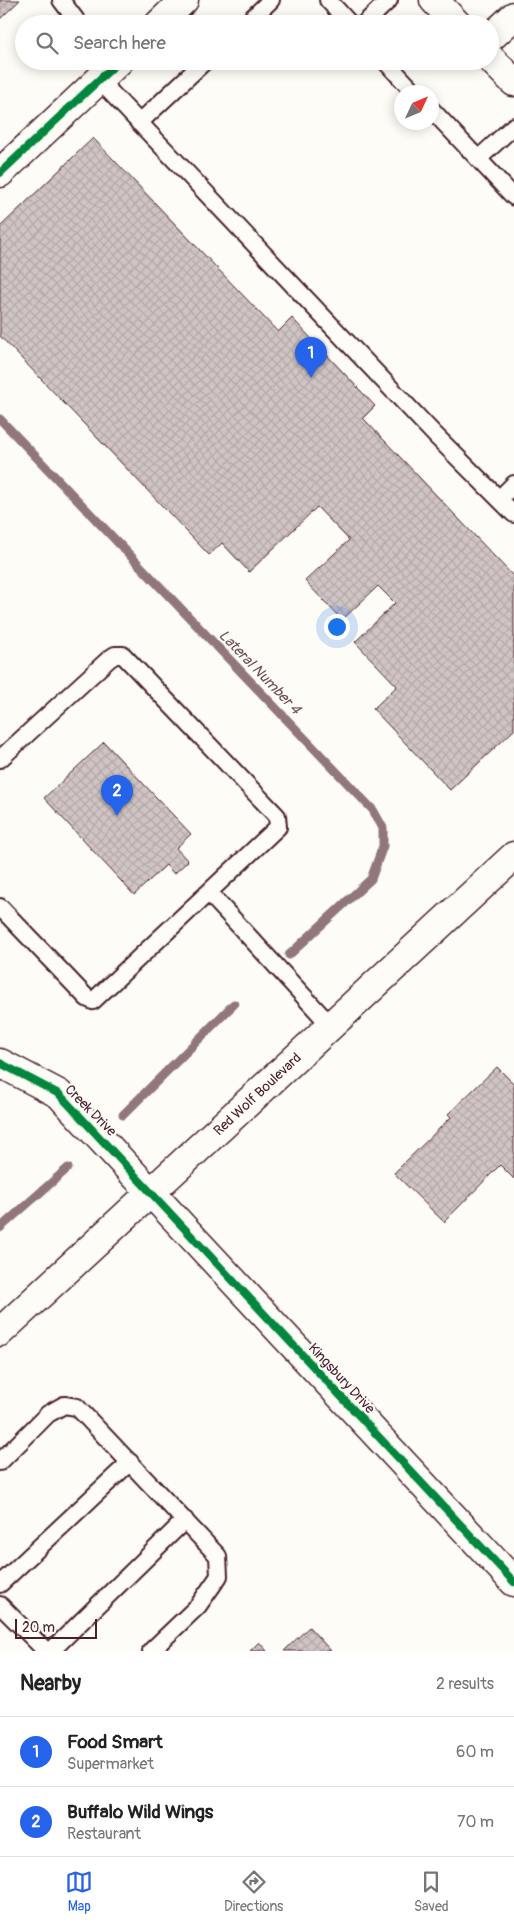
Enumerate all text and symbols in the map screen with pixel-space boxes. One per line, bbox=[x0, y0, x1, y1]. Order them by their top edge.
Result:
search box bbox=[15, 15, 499, 70]
icon: search bbox=[33, 29, 61, 57]
text: Search here bbox=[73, 31, 166, 55]
north arrow bbox=[394, 85, 439, 130]
pin: 1 bbox=[295, 337, 327, 378]
your location bbox=[324, 614, 350, 640]
water label: Lateral Number 4 bbox=[215, 626, 306, 720]
pin: 2 bbox=[101, 775, 133, 816]
street label: Red Wolf Boulevard bbox=[210, 1049, 305, 1139]
street label: Creek Drive bbox=[61, 1081, 120, 1140]
street label: Kingsbury Drive bbox=[305, 1340, 379, 1417]
scale bar bbox=[15, 1616, 98, 1639]
text: 20 m bbox=[22, 1619, 55, 1636]
text: Nearby bbox=[20, 1670, 81, 1697]
text: 2 results bbox=[436, 1674, 494, 1694]
text: Food Smart bbox=[67, 1730, 163, 1754]
text: 1 bbox=[33, 1742, 39, 1762]
text: 60 m bbox=[456, 1742, 494, 1762]
text: Supermarket bbox=[67, 1754, 154, 1774]
text: Buffalo Wild Wings bbox=[67, 1800, 213, 1824]
text: 2 bbox=[32, 1812, 40, 1832]
text: 70 m bbox=[457, 1812, 494, 1832]
text: Restaurant bbox=[67, 1824, 141, 1844]
tab: Map bbox=[65, 1868, 93, 1915]
tab: Directions bbox=[224, 1868, 283, 1915]
tab: Saved bbox=[414, 1868, 449, 1915]

